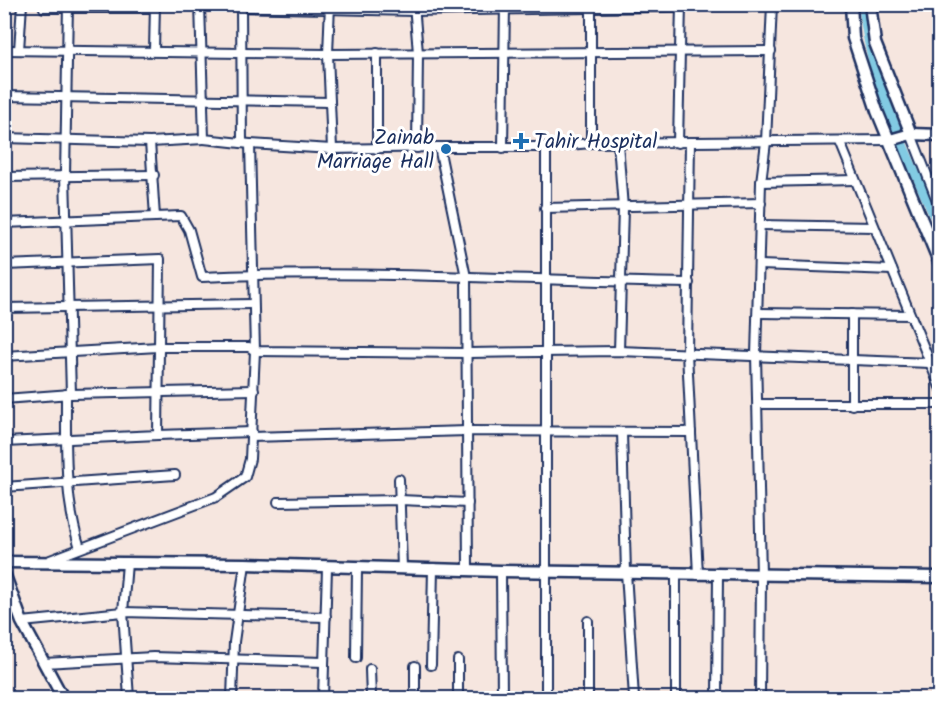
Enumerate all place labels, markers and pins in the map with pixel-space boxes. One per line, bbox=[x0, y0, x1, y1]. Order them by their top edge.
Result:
place label: Zainab Marriage Hall bbox=[317, 122, 434, 179]
place label: Tahir Hospital bbox=[534, 126, 657, 159]
marker: Tahir Hospital bbox=[512, 132, 530, 150]
marker: Zainab Marriage Hall bbox=[439, 142, 453, 156]

